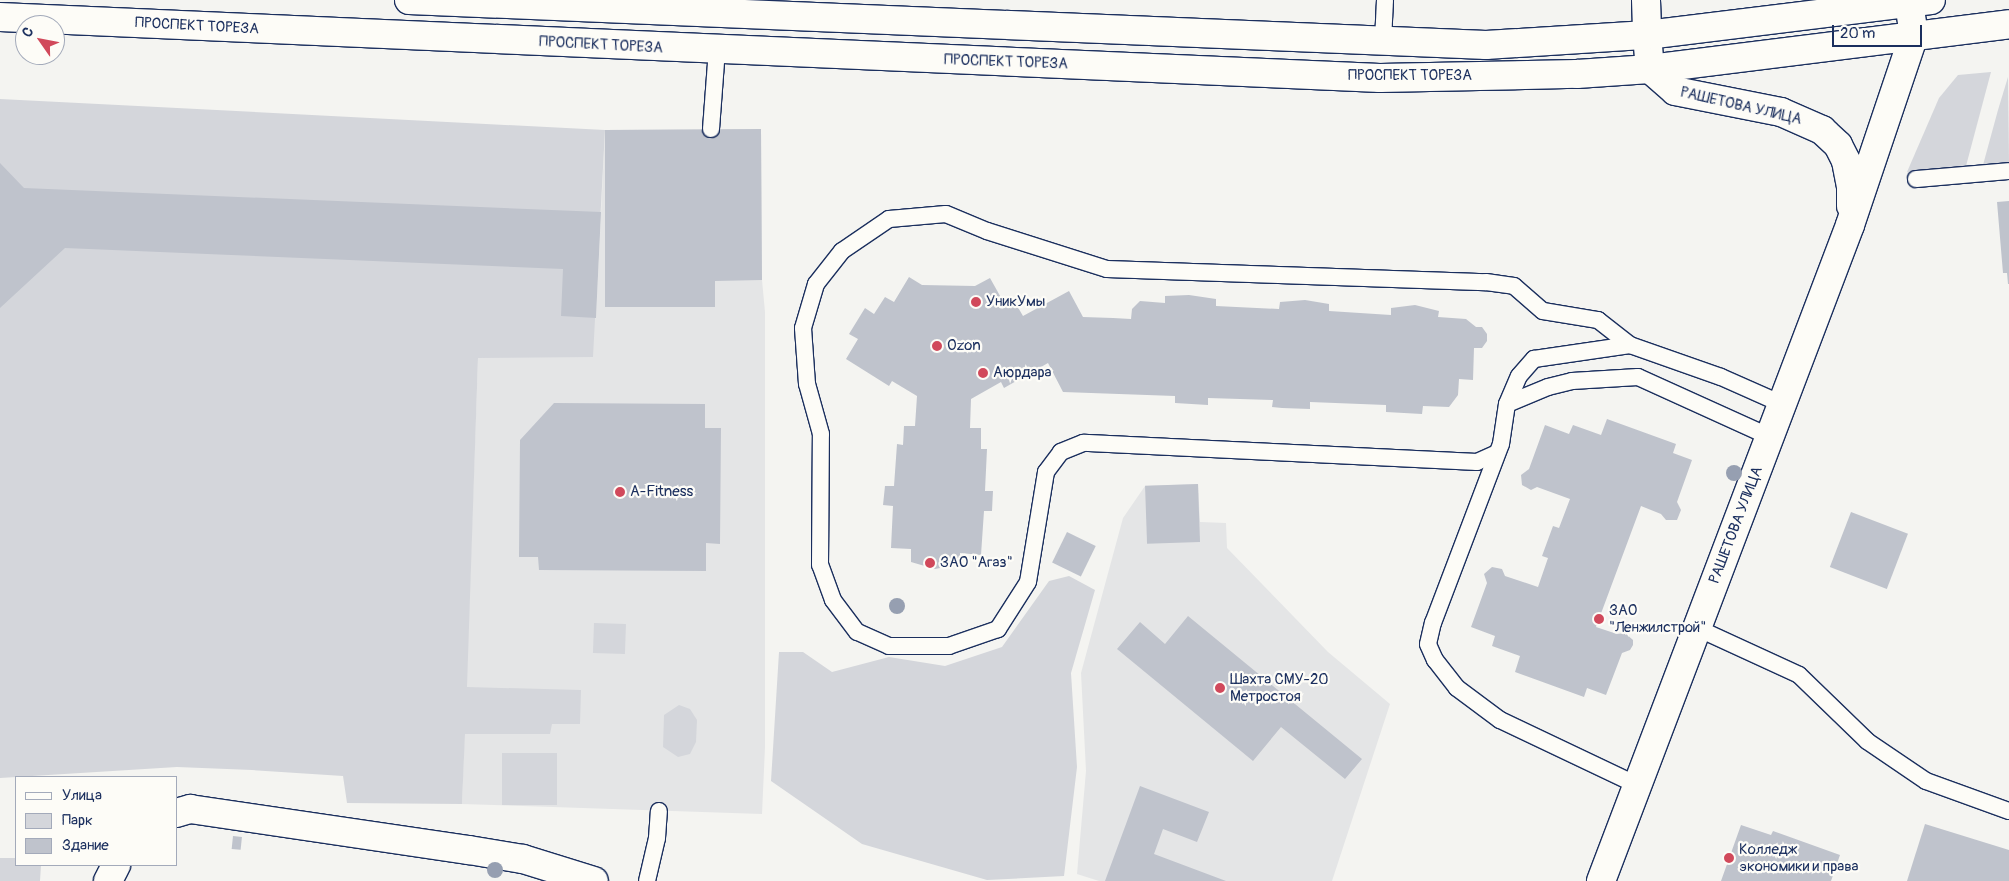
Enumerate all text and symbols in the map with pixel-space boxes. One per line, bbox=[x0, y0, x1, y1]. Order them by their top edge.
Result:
street label: ПРОСПЕКТ ТОРЕЗА bbox=[135, 14, 259, 38]
north arrow bbox=[15, 15, 65, 65]
scale bar bbox=[1834, 15, 1924, 47]
text: С bbox=[18, 24, 37, 40]
text: 20 m bbox=[1840, 24, 1875, 43]
street label: ПРОСПЕКТ ТОРЕЗА bbox=[539, 33, 663, 57]
street label: ПРОСПЕКТ ТОРЕЗА bbox=[944, 51, 1068, 73]
street label: ПРОСПЕКТ ТОРЕЗА bbox=[1348, 67, 1472, 85]
street label: РАШЕТОВА УЛИЦА bbox=[1679, 83, 1803, 129]
place label: УникУмы bbox=[986, 293, 1045, 311]
marker: УникУмы bbox=[970, 296, 982, 308]
place label: Ozon bbox=[947, 337, 981, 355]
marker: Ozon bbox=[931, 340, 943, 352]
place label: Аюрдара bbox=[993, 364, 1052, 382]
marker: Аюрдара bbox=[977, 367, 989, 379]
street label: РАШЕТОВА УЛИЦА bbox=[1705, 464, 1767, 586]
place label: A-Fitness bbox=[630, 483, 693, 501]
marker: A-Fitness bbox=[614, 486, 626, 498]
place label: ЗАО "Агаз" bbox=[940, 554, 1013, 572]
marker: ЗАО "Агаз" bbox=[924, 557, 936, 569]
place label: ЗАО "Ленжилстрой" bbox=[1609, 601, 1706, 636]
marker: ЗАО "Ленжилстрой" bbox=[1593, 613, 1605, 625]
place label: Шахта СМУ-20 Метростоя bbox=[1230, 670, 1329, 705]
marker: Шахта СМУ-20 Метростоя bbox=[1214, 682, 1226, 694]
legend bbox=[15, 776, 178, 866]
text: Улица bbox=[62, 786, 102, 805]
text: Парк bbox=[62, 811, 93, 830]
text: Здание bbox=[62, 836, 109, 855]
place label: Колледж экономики и права bbox=[1739, 840, 1859, 875]
marker: Колледж экономики и права bbox=[1723, 852, 1735, 864]

